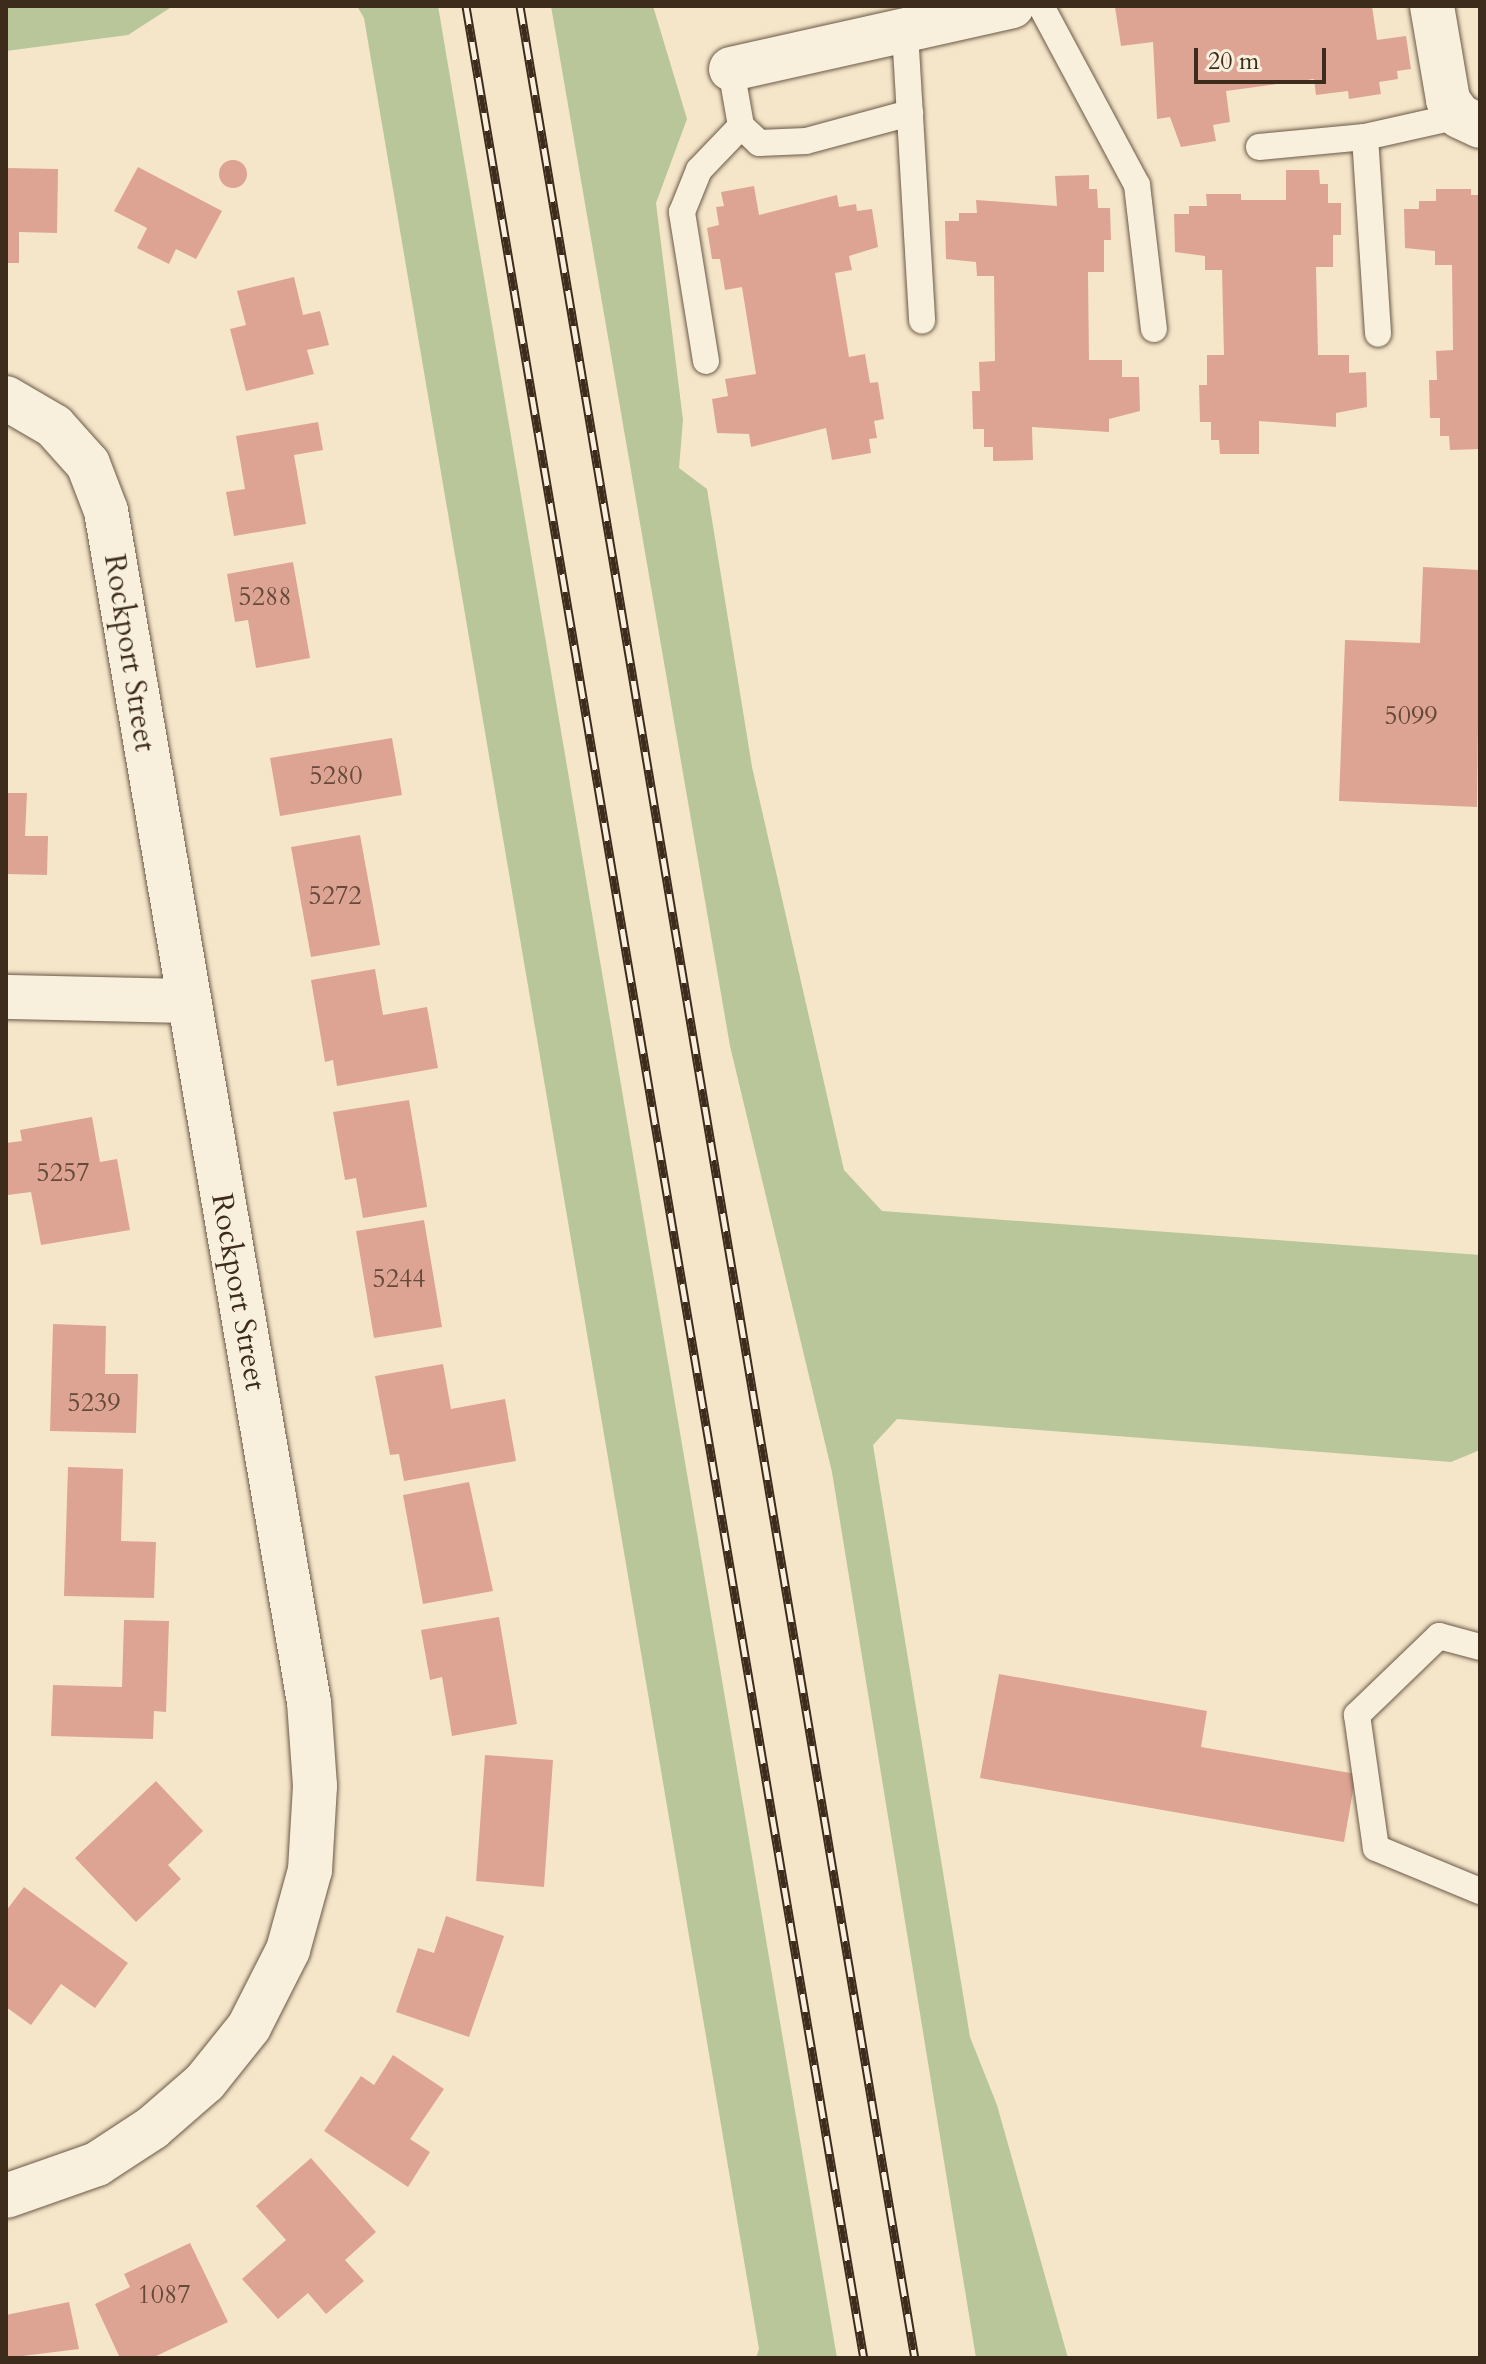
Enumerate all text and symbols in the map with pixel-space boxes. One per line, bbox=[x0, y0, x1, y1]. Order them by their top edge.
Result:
scale bar bbox=[1198, 32, 1330, 82]
text: 20 m bbox=[1208, 45, 1259, 78]
street label: Rockport Street bbox=[96, 552, 162, 754]
house number: 5288 bbox=[238, 581, 292, 613]
house number: 5099 bbox=[1384, 700, 1438, 732]
house number: 5280 bbox=[309, 760, 363, 792]
house number: 5272 bbox=[308, 880, 362, 912]
house number: 5257 bbox=[36, 1157, 90, 1189]
street label: Rockport Street bbox=[203, 1191, 273, 1393]
house number: 5244 bbox=[372, 1263, 426, 1295]
house number: 5239 bbox=[67, 1387, 121, 1419]
house number: 1087 bbox=[137, 2279, 191, 2311]

